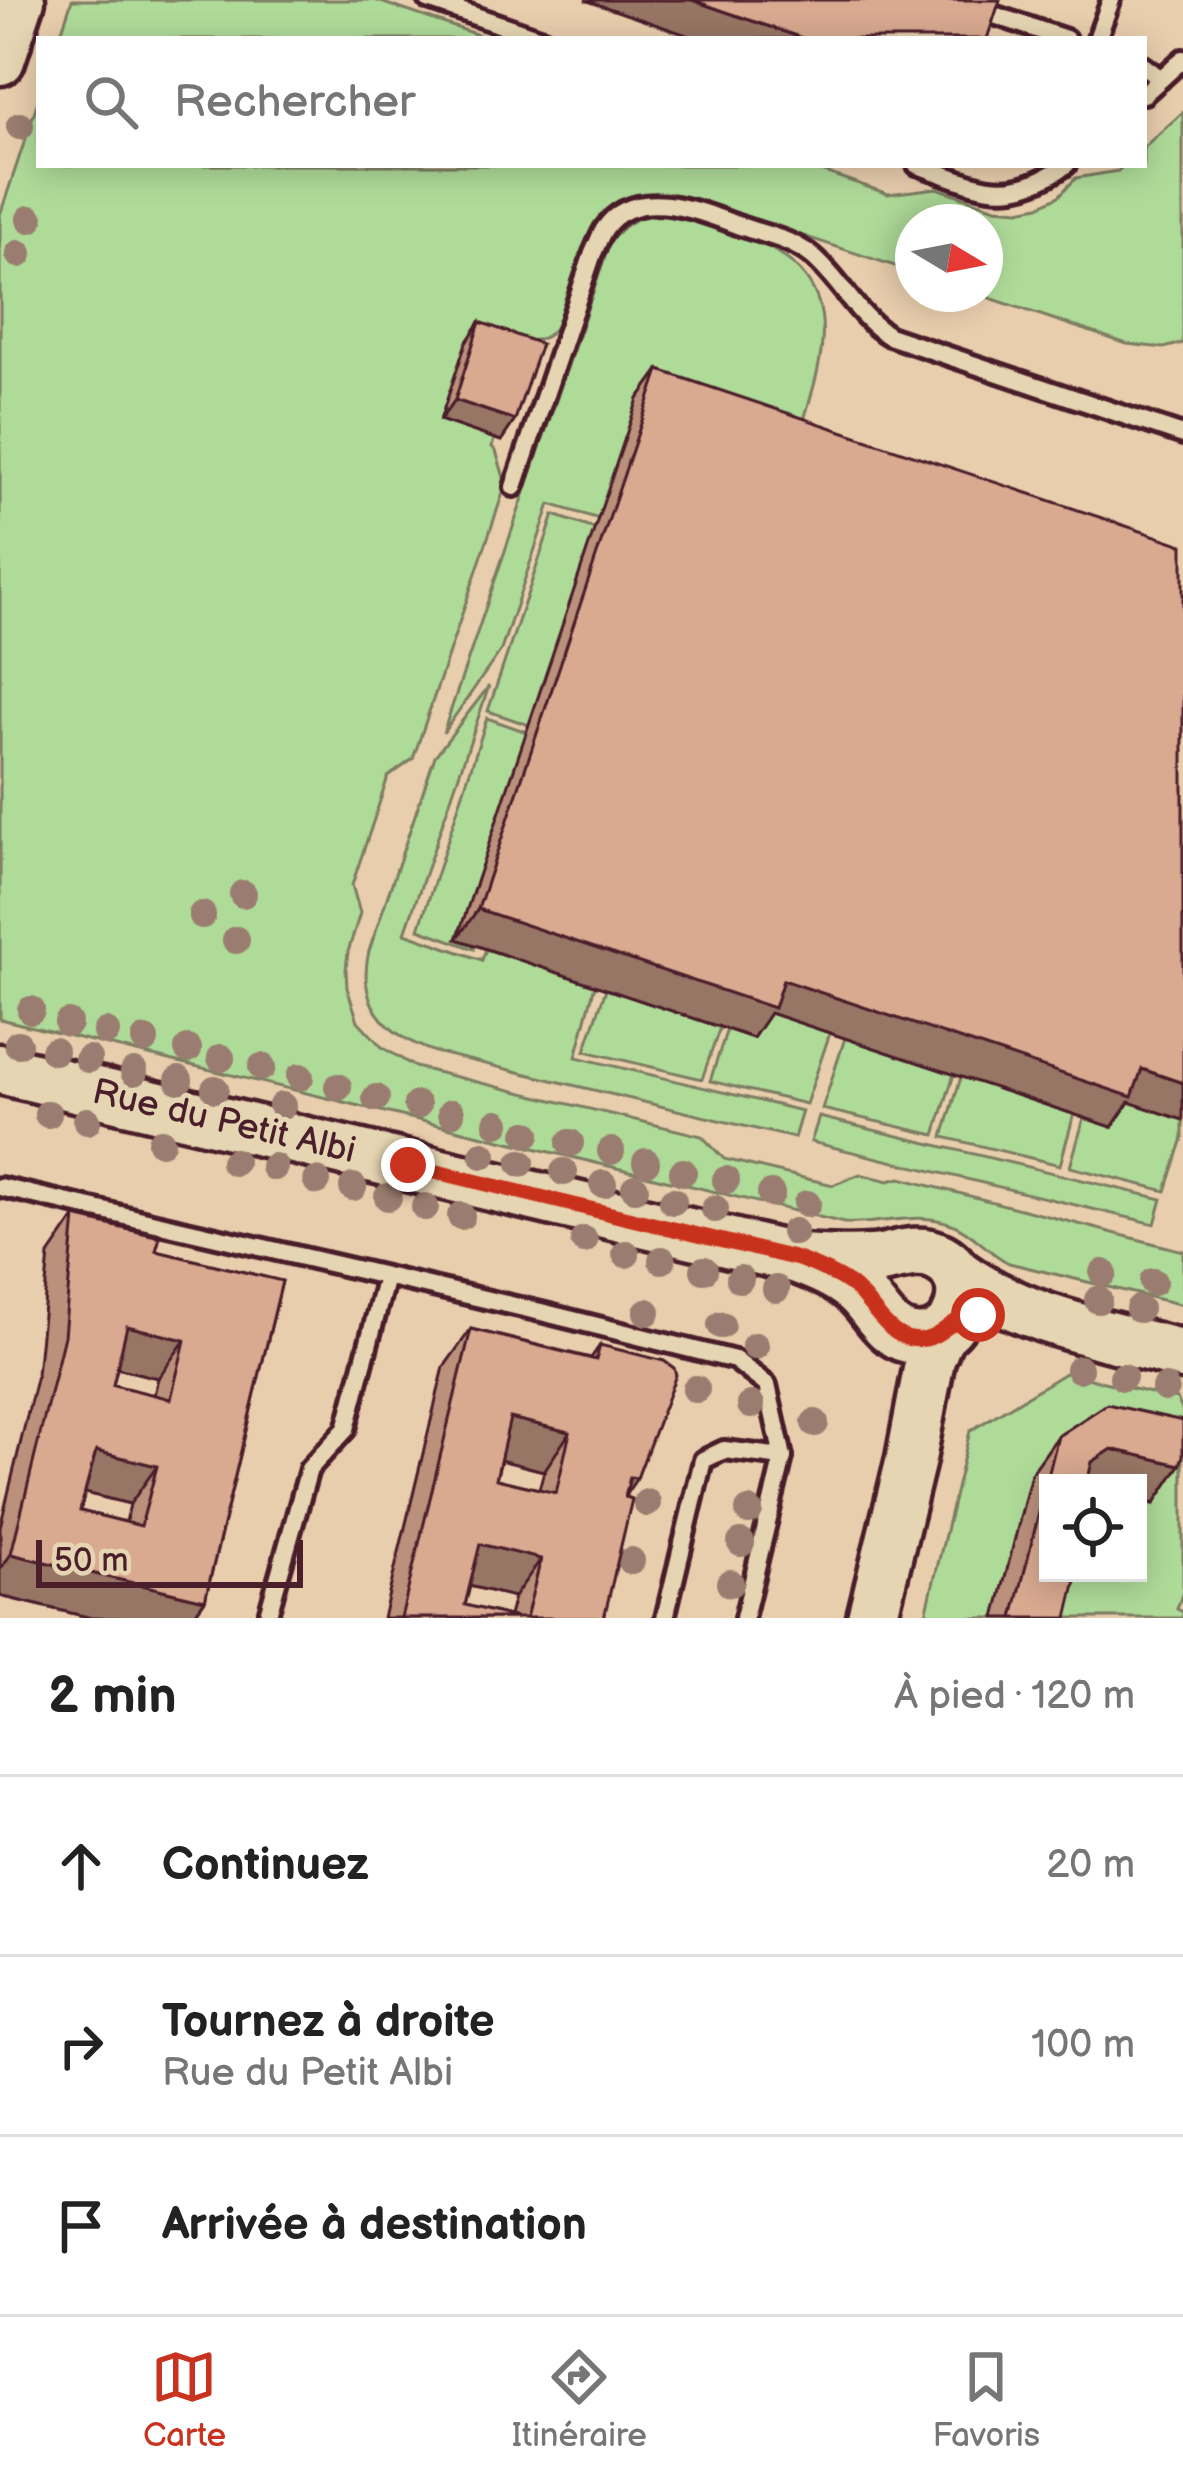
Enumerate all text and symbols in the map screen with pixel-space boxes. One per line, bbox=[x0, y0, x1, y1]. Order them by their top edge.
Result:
search box bbox=[36, 36, 1147, 168]
icon: search bbox=[78, 69, 144, 135]
text: Rechercher bbox=[174, 75, 415, 130]
north arrow bbox=[895, 204, 1003, 312]
street label: Rue du Petit Albi bbox=[88, 1071, 360, 1173]
route end bbox=[381, 1138, 435, 1192]
route start bbox=[951, 1288, 1005, 1342]
map controls bbox=[1039, 1474, 1147, 1582]
button: locate bbox=[1039, 1474, 1147, 1582]
scale bar bbox=[36, 1534, 303, 1587]
text: 50 m bbox=[54, 1541, 129, 1581]
text: 2 min bbox=[48, 1666, 177, 1727]
text: À pied · 120 m bbox=[894, 1673, 1135, 1720]
icon: ahead bbox=[48, 1833, 114, 1899]
text: Continuez bbox=[162, 1838, 369, 1893]
text: 20 m bbox=[1046, 1842, 1135, 1889]
text: Tournez à droite bbox=[162, 1995, 495, 2050]
icon: right bbox=[48, 2013, 114, 2079]
text: 100 m bbox=[1031, 2022, 1135, 2069]
text: Rue du Petit Albi bbox=[162, 2050, 453, 2097]
icon: arrive bbox=[48, 2193, 114, 2259]
text: Arrivée à destination bbox=[162, 2198, 587, 2253]
tab: Carte bbox=[143, 2344, 226, 2456]
tab: Itinéraire bbox=[512, 2344, 647, 2456]
tab: Favoris bbox=[933, 2344, 1040, 2456]

